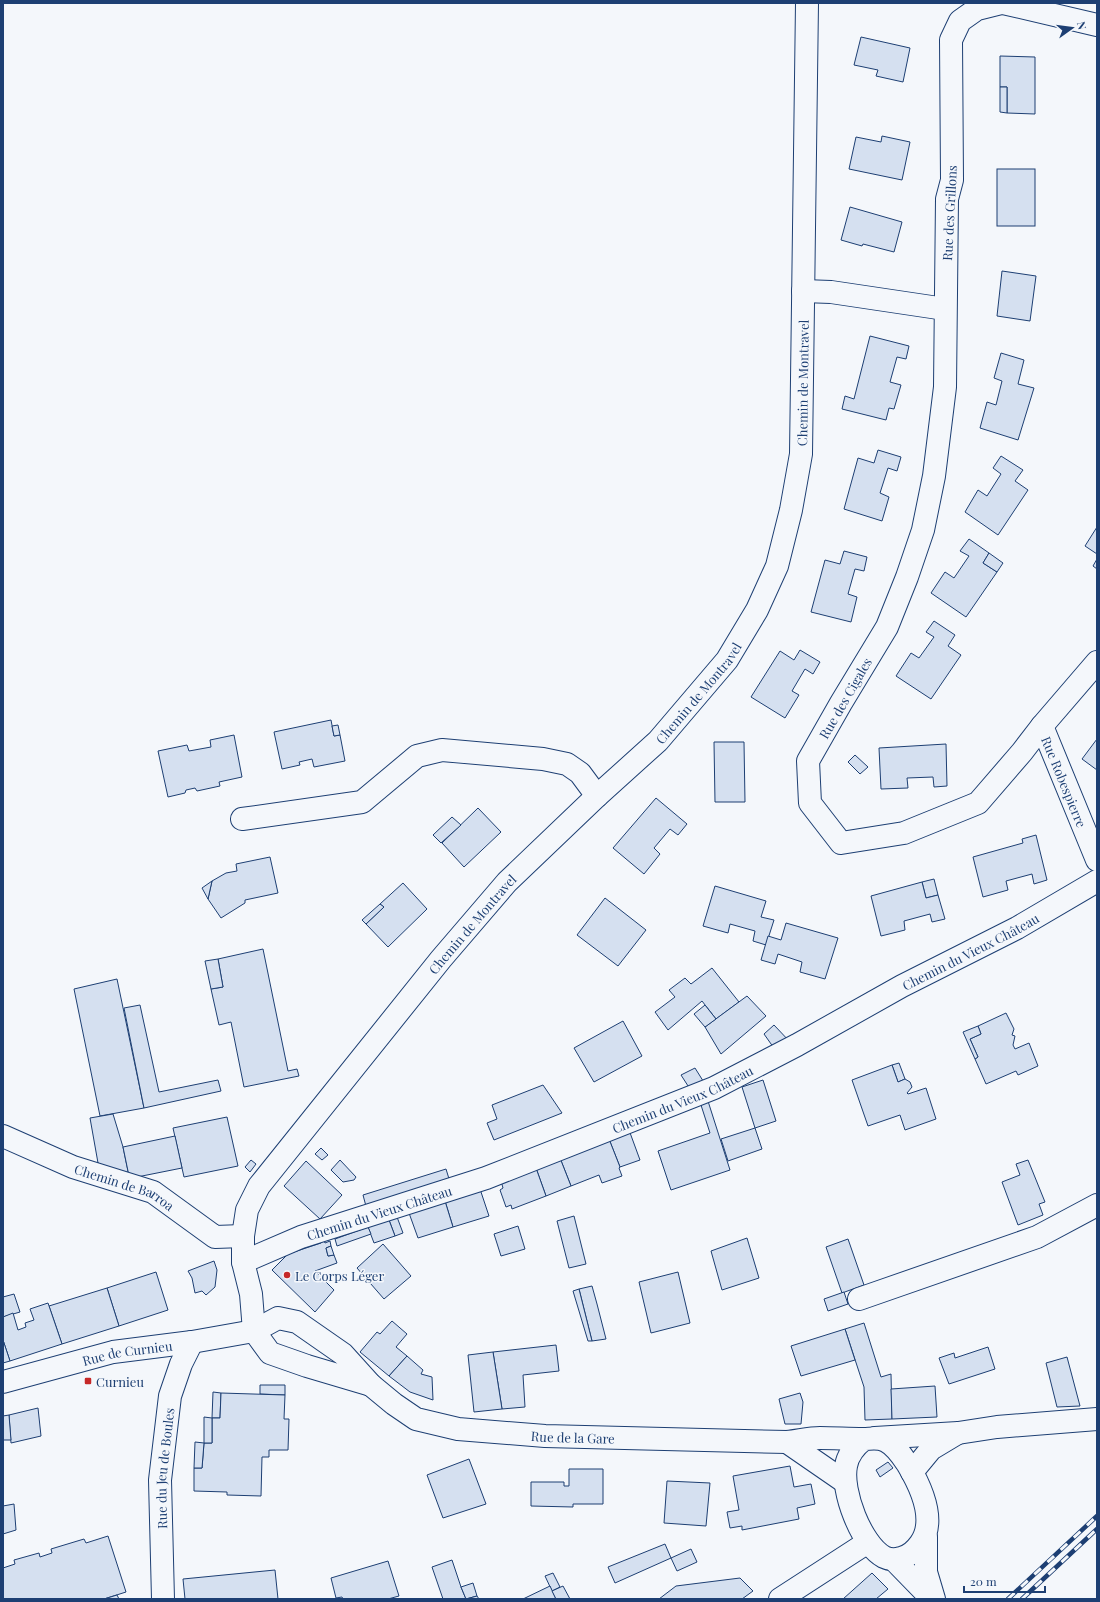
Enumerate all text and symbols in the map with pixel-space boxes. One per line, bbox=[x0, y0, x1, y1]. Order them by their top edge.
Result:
north arrow bbox=[1052, 8, 1092, 48]
text: N bbox=[1074, 20, 1090, 31]
street label: Rue des Grillons bbox=[938, 165, 960, 261]
street label: Chemin de Montravel bbox=[793, 319, 811, 446]
street label: Chemin de Montravel bbox=[651, 639, 744, 747]
street label: Rue des Cigales bbox=[815, 654, 875, 742]
street label: Rue Robespierre bbox=[1039, 733, 1091, 830]
street label: Chemin de Montravel bbox=[424, 870, 519, 977]
street label: Chemin du Vieux Château bbox=[899, 909, 1042, 993]
street label: Chemin du Vieux Château bbox=[609, 1061, 756, 1136]
street label: Chemin de Barroa bbox=[73, 1160, 179, 1214]
street label: Chemin du Vieux Château bbox=[304, 1181, 454, 1243]
place label: Le Corps Léger bbox=[295, 1267, 384, 1284]
marker: Le Corps Léger bbox=[282, 1270, 292, 1280]
street label: Rue de Curnieu bbox=[80, 1336, 174, 1369]
place label: Curnieu bbox=[96, 1373, 144, 1390]
marker: Curnieu bbox=[83, 1376, 93, 1386]
street label: Rue du Jeu de Boules bbox=[151, 1406, 177, 1529]
street label: Rue de la Gare bbox=[530, 1426, 615, 1446]
scale bar bbox=[964, 1568, 1045, 1594]
text: 20 m bbox=[970, 1573, 997, 1589]

